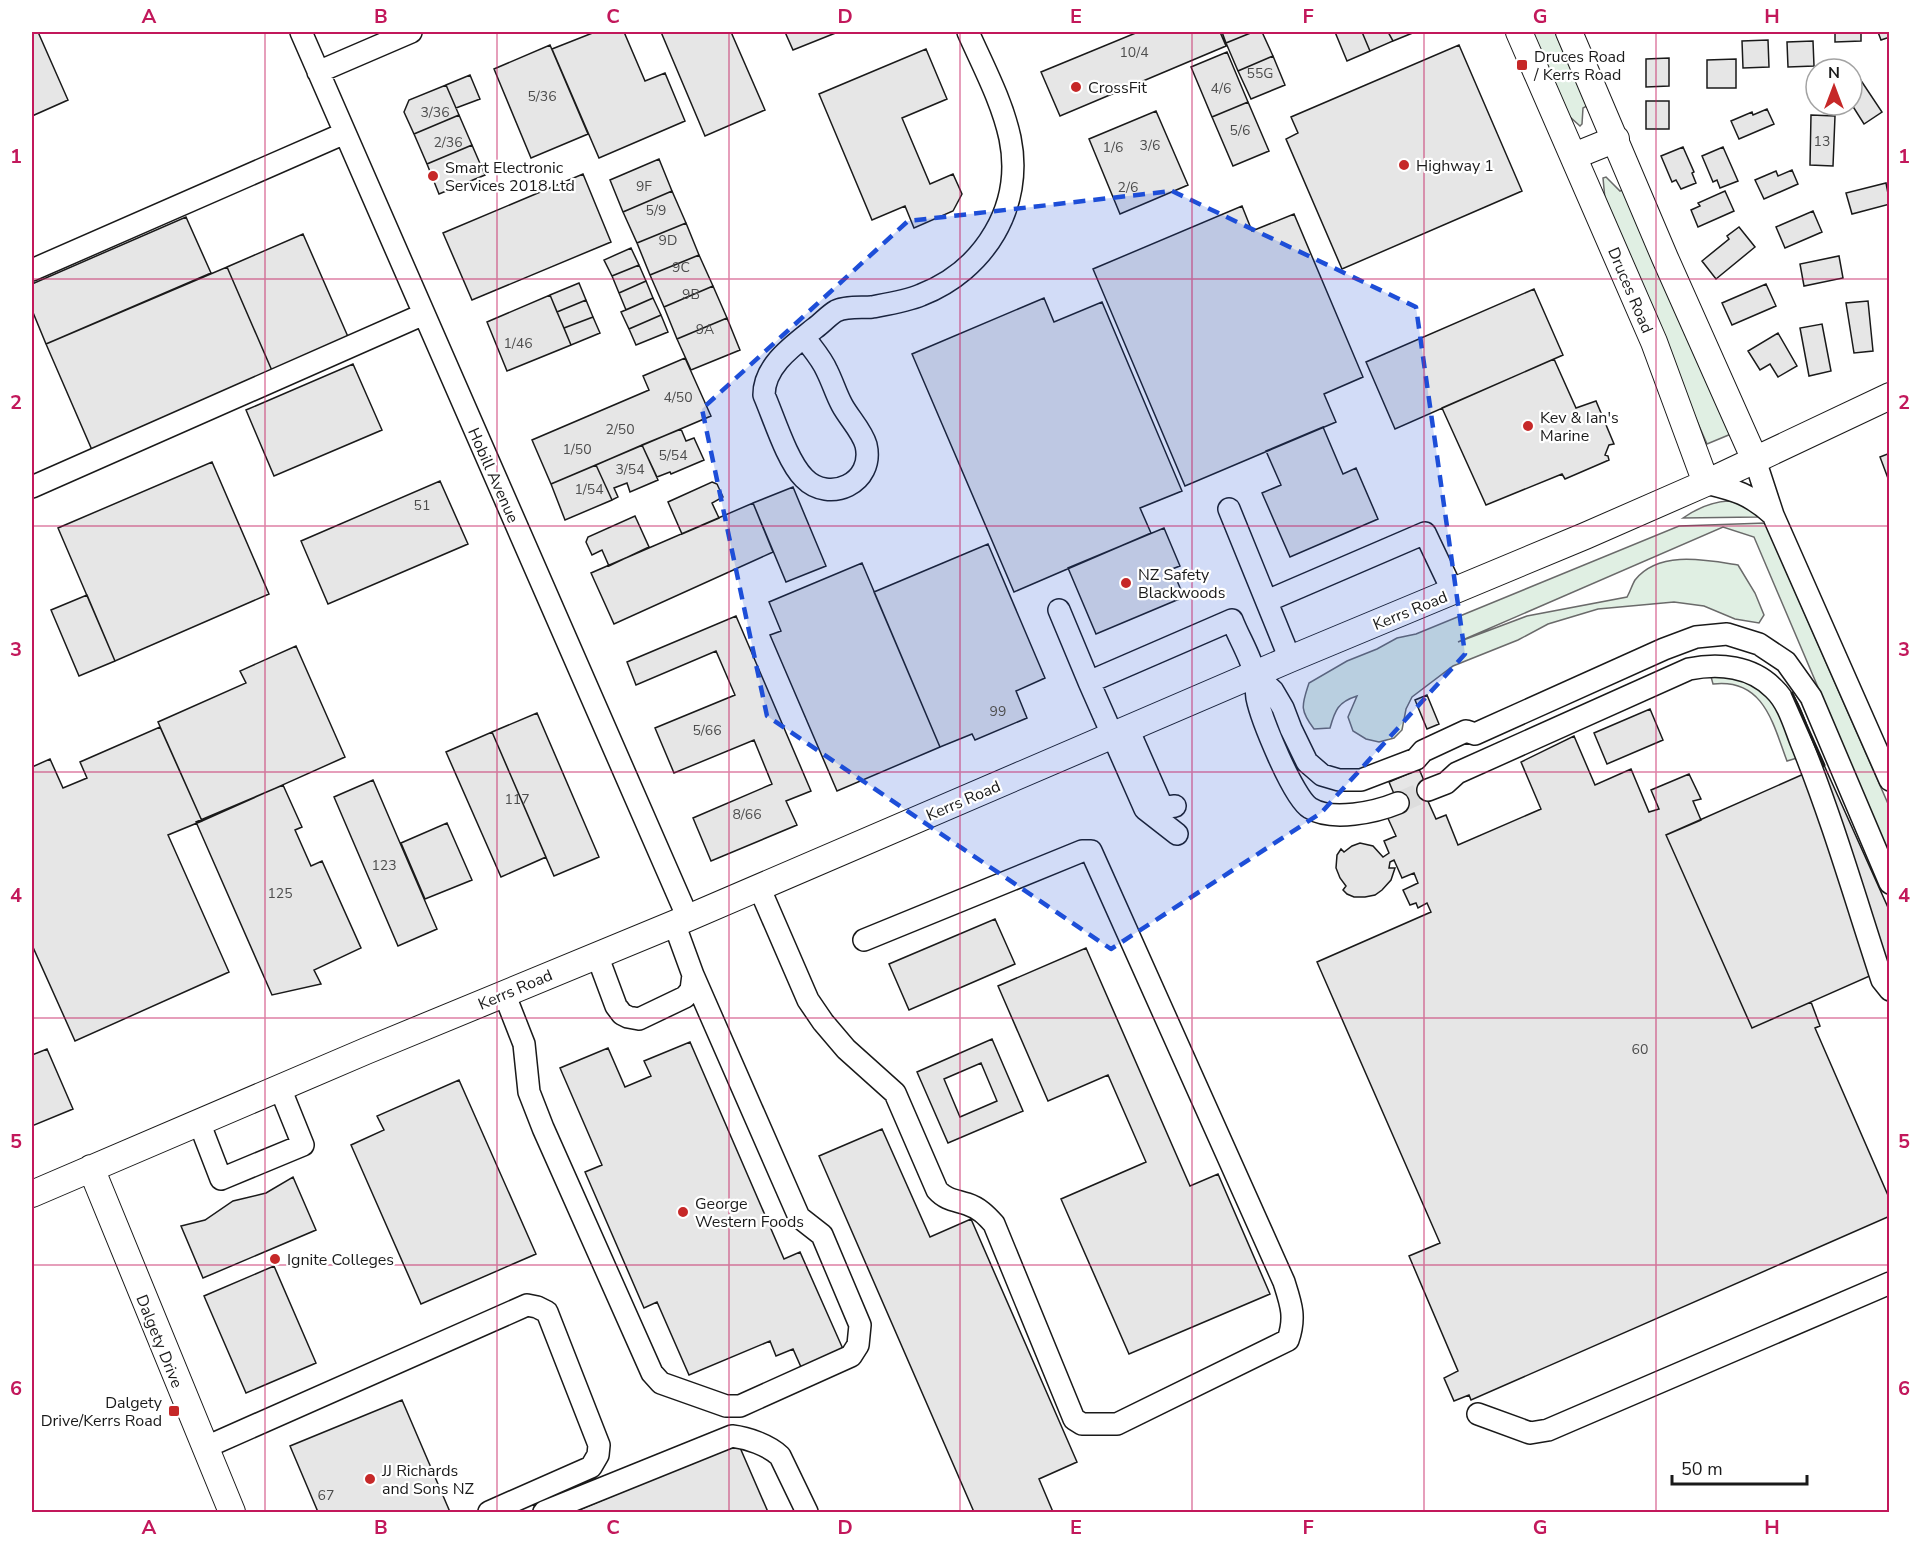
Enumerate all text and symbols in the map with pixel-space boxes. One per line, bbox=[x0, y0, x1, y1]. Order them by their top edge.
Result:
text: A bbox=[142, 3, 157, 30]
text: B bbox=[374, 3, 388, 30]
text: C bbox=[606, 3, 620, 30]
text: D bbox=[837, 3, 853, 30]
text: E bbox=[1070, 3, 1082, 30]
text: F bbox=[1302, 3, 1314, 30]
text: G bbox=[1533, 3, 1547, 30]
text: H bbox=[1764, 3, 1780, 30]
house number: 10/4 bbox=[1119, 43, 1149, 62]
place label: Druces Road / Kerrs Road bbox=[1533, 46, 1625, 86]
north arrow bbox=[1804, 57, 1864, 117]
marker: Druces Road / Kerrs Road bbox=[1515, 58, 1529, 72]
text: N bbox=[1828, 62, 1840, 84]
house number: 55G bbox=[1247, 64, 1273, 83]
place label: CrossFit bbox=[1088, 77, 1147, 99]
house number: 4/6 bbox=[1211, 79, 1231, 98]
marker: CrossFit bbox=[1069, 80, 1083, 94]
house number: 5/36 bbox=[527, 87, 557, 106]
house number: 3/36 bbox=[420, 103, 450, 122]
house number: 5/6 bbox=[1230, 121, 1250, 140]
house number: 13 bbox=[1814, 132, 1830, 151]
house number: 2/36 bbox=[433, 133, 463, 152]
house number: 3/6 bbox=[1140, 136, 1160, 155]
house number: 1/6 bbox=[1103, 138, 1123, 157]
text: 1 bbox=[10, 143, 22, 170]
text: 1 bbox=[1898, 143, 1910, 170]
place label: Highway 1 bbox=[1416, 155, 1494, 177]
place label: Smart Electronic Services 2018 Ltd bbox=[445, 157, 575, 197]
marker: Highway 1 bbox=[1397, 158, 1411, 172]
marker: Smart Electronic Services 2018 Ltd bbox=[426, 169, 440, 183]
house number: 9F bbox=[636, 177, 652, 196]
house number: 2/6 bbox=[1118, 178, 1138, 197]
house number: 5/9 bbox=[646, 201, 666, 220]
house number: 9D bbox=[659, 231, 677, 250]
street label: Druces Road bbox=[1602, 244, 1658, 337]
house number: 9C bbox=[672, 258, 690, 277]
house number: 9B bbox=[682, 285, 700, 304]
house number: 9A bbox=[696, 320, 714, 339]
house number: 1/46 bbox=[503, 334, 533, 353]
house number: 4/50 bbox=[663, 388, 693, 407]
text: 2 bbox=[10, 389, 22, 416]
text: 2 bbox=[1898, 389, 1910, 416]
place label: Kev & Ian's Marine bbox=[1540, 407, 1619, 447]
marker: Kev & Ian's Marine bbox=[1521, 419, 1535, 433]
house number: 2/50 bbox=[605, 420, 635, 439]
street label: Hobill Avenue bbox=[462, 424, 524, 527]
house number: 1/50 bbox=[562, 440, 592, 459]
house number: 5/54 bbox=[658, 446, 688, 465]
house number: 3/54 bbox=[615, 460, 645, 479]
house number: 1/54 bbox=[574, 480, 604, 499]
house number: 51 bbox=[414, 496, 430, 515]
place label: NZ Safety Blackwoods bbox=[1138, 564, 1225, 604]
marker: NZ Safety Blackwoods bbox=[1119, 576, 1133, 590]
street label: Kerrs Road bbox=[1370, 586, 1451, 636]
text: 3 bbox=[10, 636, 22, 663]
text: 3 bbox=[1898, 636, 1910, 663]
house number: 99 bbox=[990, 702, 1006, 721]
house number: 5/66 bbox=[692, 721, 722, 740]
street label: Kerrs Road bbox=[923, 775, 1004, 826]
house number: 117 bbox=[504, 790, 530, 809]
house number: 8/66 bbox=[732, 805, 762, 824]
house number: 123 bbox=[371, 856, 397, 875]
text: 4 bbox=[10, 882, 22, 909]
text: 4 bbox=[1898, 882, 1910, 909]
house number: 125 bbox=[267, 884, 293, 903]
street label: Kerrs Road bbox=[475, 964, 556, 1015]
house number: 60 bbox=[1632, 1040, 1648, 1059]
text: 5 bbox=[10, 1128, 22, 1155]
text: 5 bbox=[1898, 1128, 1910, 1155]
place label: George Western Foods bbox=[695, 1193, 804, 1233]
marker: George Western Foods bbox=[676, 1205, 690, 1219]
place label: Ignite Colleges bbox=[287, 1249, 394, 1271]
marker: Ignite Colleges bbox=[268, 1252, 282, 1266]
street label: Dalgety Drive bbox=[130, 1291, 188, 1391]
text: 6 bbox=[10, 1375, 22, 1402]
text: 6 bbox=[1898, 1375, 1910, 1402]
place label: Dalgety Drive/Kerrs Road bbox=[41, 1392, 163, 1432]
marker: Dalgety Drive/Kerrs Road bbox=[167, 1404, 181, 1418]
scale bar bbox=[1672, 1448, 1807, 1486]
text: 50 m bbox=[1681, 1457, 1723, 1481]
place label: JJ Richards and Sons NZ bbox=[381, 1460, 474, 1500]
marker: JJ Richards and Sons NZ bbox=[363, 1472, 377, 1486]
house number: 67 bbox=[318, 1486, 334, 1505]
text: A bbox=[142, 1514, 157, 1541]
text: B bbox=[374, 1514, 388, 1541]
text: C bbox=[606, 1514, 620, 1541]
text: D bbox=[837, 1514, 853, 1541]
text: E bbox=[1070, 1514, 1082, 1541]
text: F bbox=[1302, 1514, 1314, 1541]
text: G bbox=[1533, 1514, 1547, 1541]
text: H bbox=[1764, 1514, 1780, 1541]

